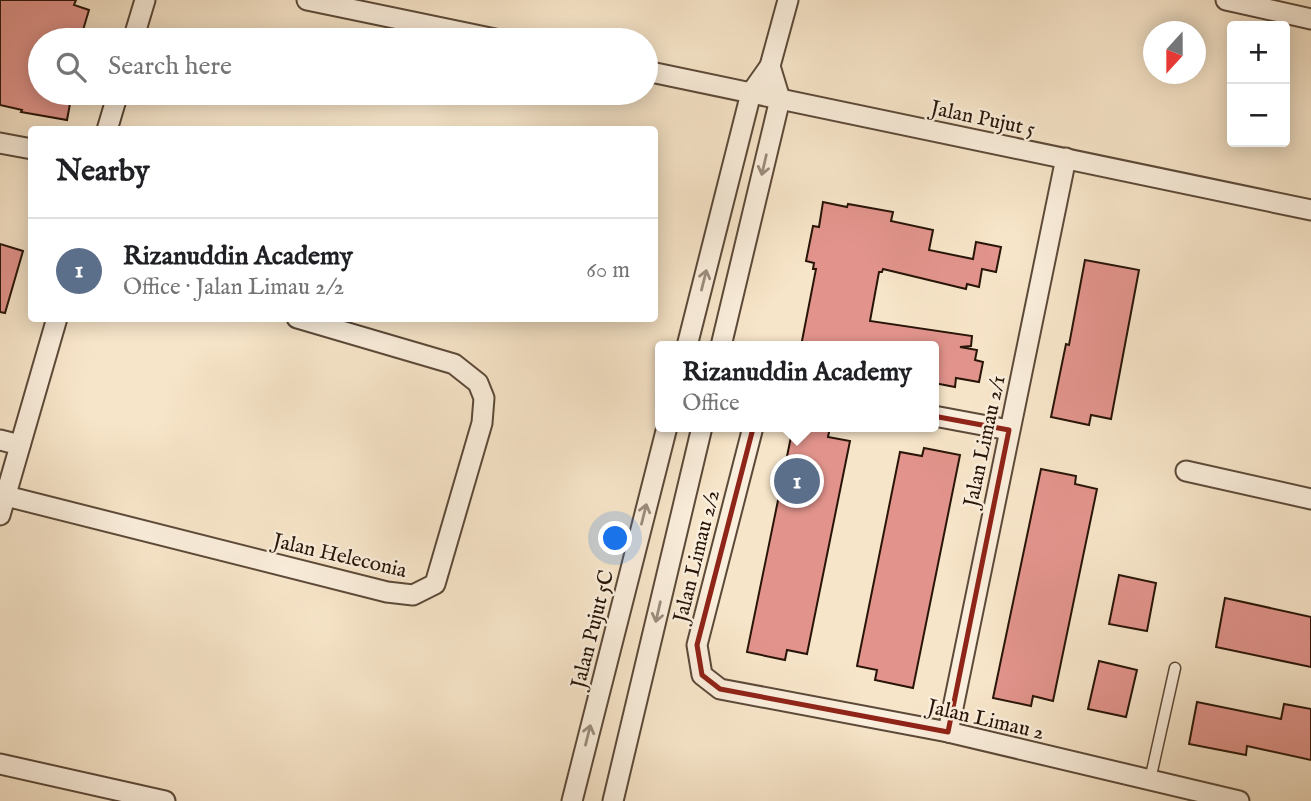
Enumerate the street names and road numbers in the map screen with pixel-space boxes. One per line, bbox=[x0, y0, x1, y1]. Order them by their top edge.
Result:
street label: Jalan Pujut 5 bbox=[926, 95, 1038, 144]
street label: Jalan Limau 2/1 bbox=[958, 373, 1013, 512]
street label: Jalan Limau 2/2 bbox=[667, 487, 727, 627]
street label: Jalan Heleconia bbox=[268, 528, 410, 585]
street label: Jalan Pujut 5C bbox=[565, 567, 621, 693]
street label: Jalan Limau 2 bbox=[923, 693, 1047, 747]

